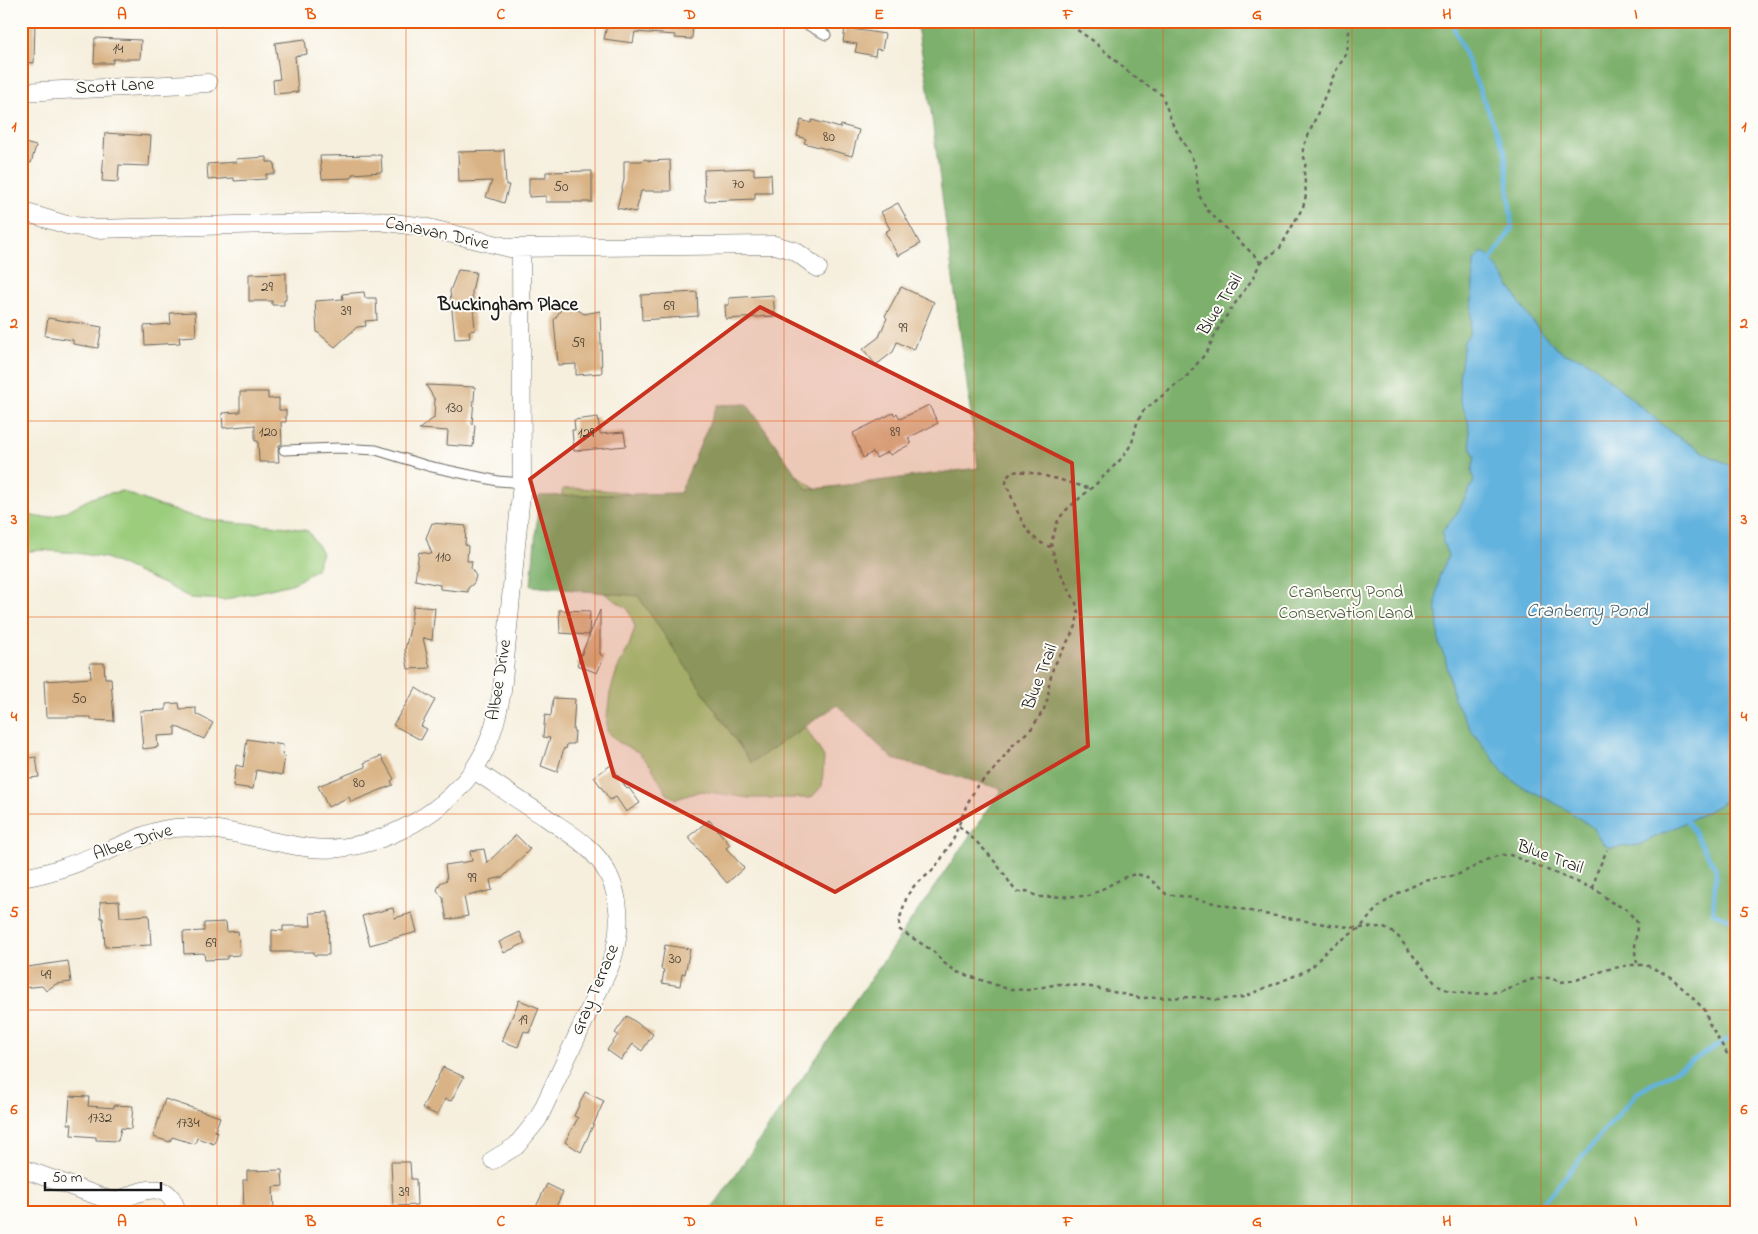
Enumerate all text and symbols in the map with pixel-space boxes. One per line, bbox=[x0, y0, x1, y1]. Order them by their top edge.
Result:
text: A bbox=[117, 3, 127, 27]
text: B bbox=[305, 3, 317, 27]
text: C bbox=[497, 3, 506, 27]
text: D bbox=[683, 3, 696, 27]
text: E bbox=[874, 3, 884, 27]
text: F bbox=[1062, 3, 1074, 27]
text: G bbox=[1252, 3, 1262, 27]
text: H bbox=[1442, 3, 1452, 27]
text: I bbox=[1634, 3, 1638, 27]
house number: 14 bbox=[113, 38, 123, 60]
street label: Scott Lane bbox=[75, 72, 156, 102]
text: 1 bbox=[11, 115, 17, 139]
text: 1 bbox=[1741, 115, 1747, 139]
house number: 80 bbox=[823, 126, 836, 148]
house number: 70 bbox=[732, 173, 745, 195]
house number: 50 bbox=[553, 176, 569, 198]
street label: Canavan Drive bbox=[383, 210, 492, 258]
street label: Blue Trail bbox=[1191, 269, 1250, 342]
house number: 29 bbox=[261, 276, 273, 298]
district label: Buckingham Place bbox=[437, 292, 578, 321]
house number: 69 bbox=[663, 295, 675, 317]
house number: 39 bbox=[341, 300, 352, 322]
text: 2 bbox=[9, 312, 18, 336]
text: 2 bbox=[1739, 312, 1748, 336]
house number: 99 bbox=[898, 317, 908, 339]
house number: 59 bbox=[571, 332, 585, 354]
house number: 130 bbox=[445, 397, 463, 419]
house number: 120 bbox=[259, 421, 278, 443]
house number: 89 bbox=[890, 421, 901, 443]
house number: 129 bbox=[578, 422, 595, 444]
text: 3 bbox=[10, 508, 18, 532]
text: 3 bbox=[1740, 508, 1748, 532]
house number: 110 bbox=[435, 546, 452, 568]
park label: Cranberry Pond Conservation Land bbox=[1279, 580, 1413, 627]
water label: Cranberry Pond bbox=[1526, 598, 1649, 625]
street label: Albee Drive bbox=[481, 637, 519, 722]
street label: Blue Trail bbox=[1016, 640, 1065, 715]
house number: 50 bbox=[71, 688, 87, 710]
text: 4 bbox=[10, 705, 18, 729]
text: 4 bbox=[1740, 705, 1748, 729]
house number: 80 bbox=[353, 772, 366, 794]
street label: Albee Drive bbox=[90, 818, 177, 868]
street label: Blue Trail bbox=[1512, 834, 1587, 882]
house number: 99 bbox=[467, 867, 477, 889]
text: 5 bbox=[9, 901, 19, 925]
text: 5 bbox=[1739, 901, 1749, 925]
house number: 69 bbox=[205, 932, 217, 954]
street label: Gray Terrace bbox=[565, 940, 627, 1039]
house number: 30 bbox=[669, 948, 682, 970]
house number: 49 bbox=[41, 964, 52, 986]
house number: 19 bbox=[518, 1009, 528, 1031]
text: 6 bbox=[9, 1098, 18, 1122]
text: 6 bbox=[1739, 1098, 1748, 1122]
house number: 1732 bbox=[88, 1107, 113, 1129]
house number: 1734 bbox=[176, 1112, 200, 1134]
scale bar bbox=[45, 1159, 161, 1191]
text: 50 m bbox=[52, 1167, 83, 1189]
house number: 39 bbox=[399, 1181, 410, 1203]
text: A bbox=[117, 1210, 127, 1234]
text: B bbox=[305, 1210, 317, 1234]
text: C bbox=[497, 1210, 506, 1234]
text: D bbox=[683, 1210, 696, 1234]
text: E bbox=[874, 1210, 884, 1234]
text: F bbox=[1062, 1210, 1074, 1234]
text: G bbox=[1252, 1210, 1262, 1234]
text: H bbox=[1442, 1210, 1452, 1234]
text: I bbox=[1634, 1210, 1638, 1234]

